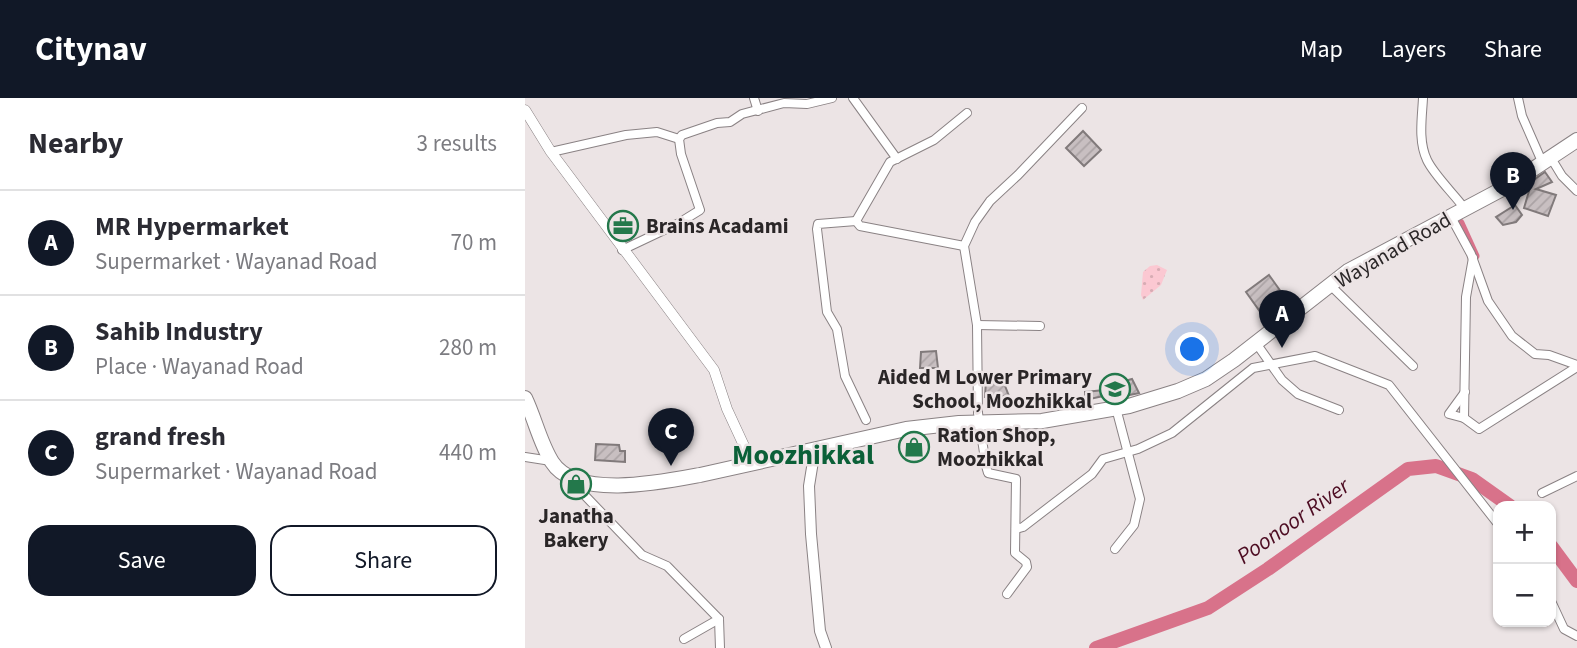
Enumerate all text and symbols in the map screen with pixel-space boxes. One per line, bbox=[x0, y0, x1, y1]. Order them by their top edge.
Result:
text: Citynav bbox=[35, 26, 147, 73]
text: Map bbox=[1300, 32, 1343, 67]
text: Layers bbox=[1381, 32, 1446, 67]
text: Share bbox=[1484, 32, 1542, 67]
text: Nearby bbox=[28, 122, 123, 165]
text: 3 results bbox=[417, 127, 497, 160]
pin: B bbox=[1490, 152, 1536, 210]
street label: Wayanad Road bbox=[1329, 205, 1457, 295]
text: MR Hypermarket bbox=[95, 208, 289, 245]
office icon: Brains Acadami bbox=[606, 209, 640, 243]
place label: Brains Acadami bbox=[646, 211, 788, 241]
text: A bbox=[44, 226, 58, 259]
text: 70 m bbox=[450, 226, 497, 259]
text: Supermarket · Wayanad Road bbox=[95, 245, 378, 278]
pin: A bbox=[1259, 290, 1305, 348]
text: Sahib Industry bbox=[95, 313, 263, 350]
text: B bbox=[44, 331, 58, 364]
text: 280 m bbox=[439, 331, 497, 364]
your location bbox=[1175, 332, 1209, 366]
text: Place · Wayanad Road bbox=[95, 350, 304, 383]
place label: Aided M Lower Primary School, Moozhikkal bbox=[877, 362, 1092, 416]
school or university icon: Aided M Lower Primary School, Moozhikkal bbox=[1098, 372, 1132, 406]
pin: C bbox=[648, 408, 694, 466]
text: grand fresh bbox=[95, 418, 226, 455]
place label: Ration Shop, Moozhikkal bbox=[937, 420, 1056, 474]
shop icon: Ration Shop, Moozhikkal bbox=[897, 430, 931, 464]
district label: Moozhikkal bbox=[732, 435, 874, 475]
text: C bbox=[44, 436, 58, 469]
text: 440 m bbox=[439, 436, 497, 469]
text: Supermarket · Wayanad Road bbox=[95, 455, 378, 488]
shop icon: Janatha Bakery bbox=[559, 467, 593, 501]
water label: Poonoor River bbox=[1230, 469, 1357, 572]
place label: Janatha Bakery bbox=[538, 501, 614, 555]
map controls bbox=[1493, 501, 1556, 627]
button: + bbox=[1493, 501, 1556, 564]
button: Save bbox=[28, 525, 256, 596]
button: Share bbox=[270, 525, 497, 596]
button: − bbox=[1493, 564, 1556, 627]

